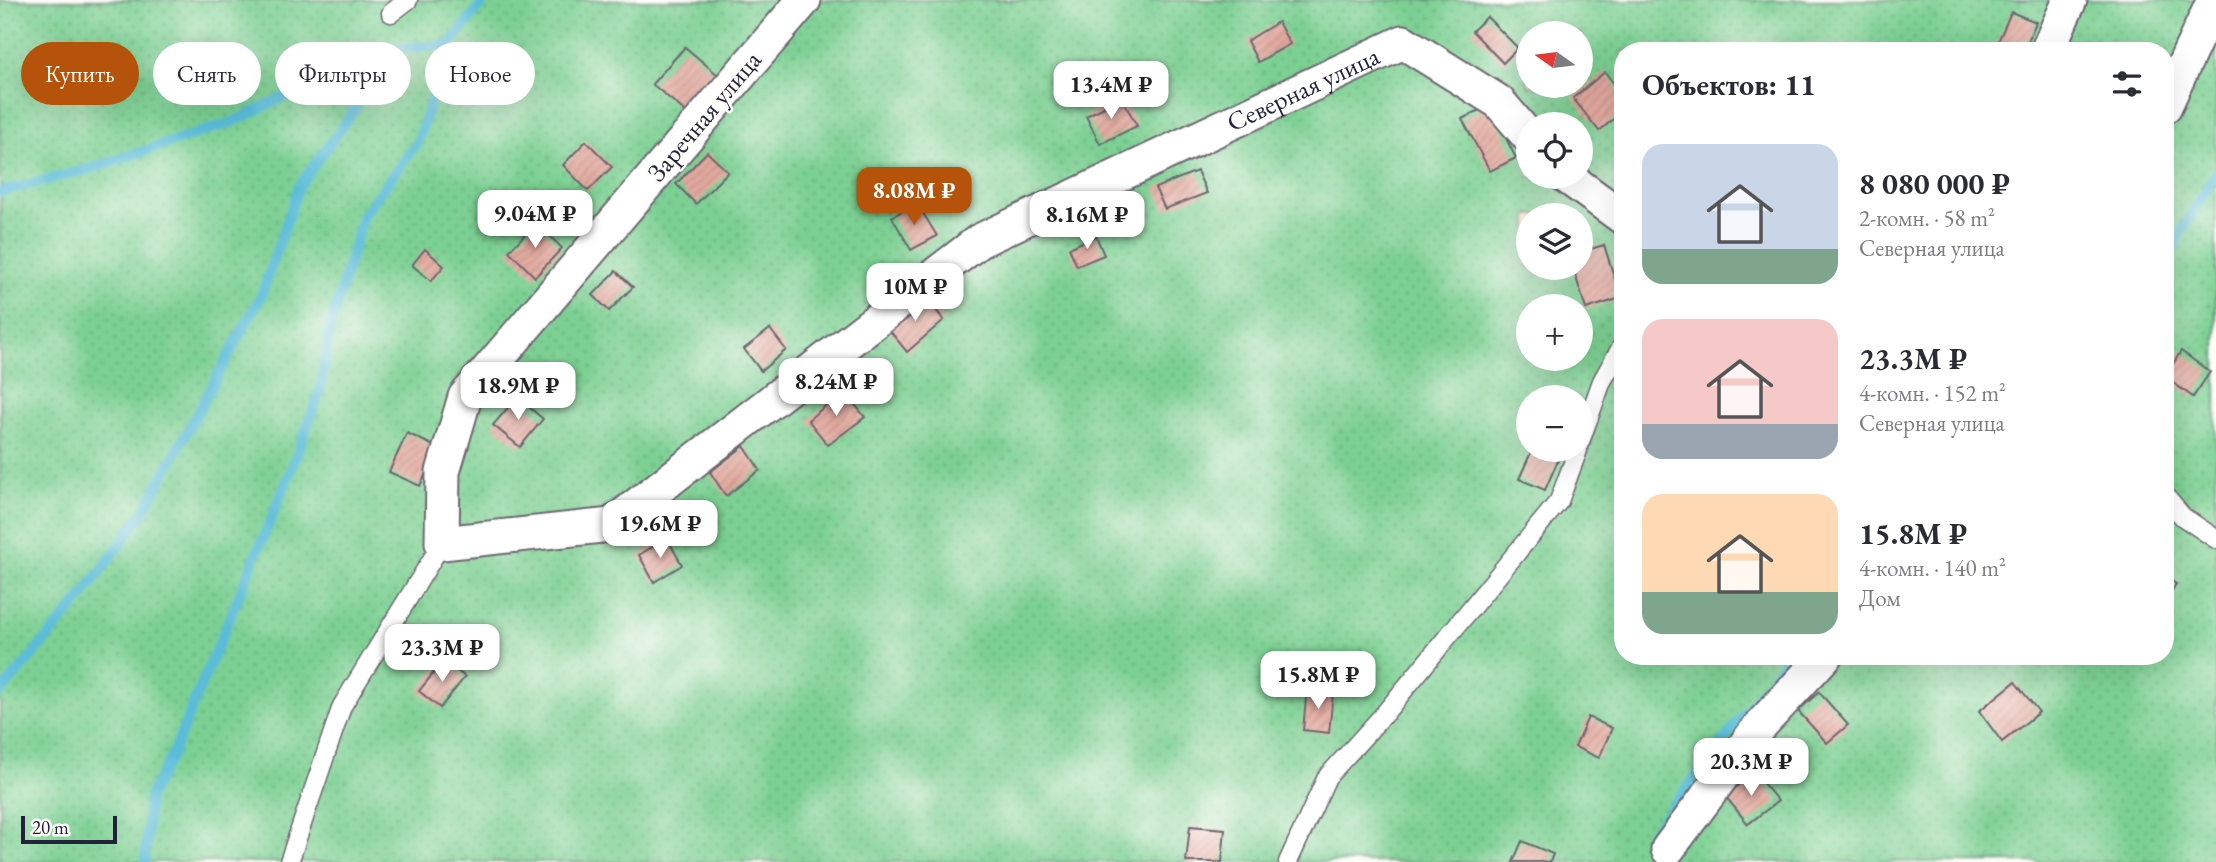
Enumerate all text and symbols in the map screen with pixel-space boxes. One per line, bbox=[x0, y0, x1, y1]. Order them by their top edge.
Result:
north arrow bbox=[1516, 21, 1592, 98]
map controls bbox=[1516, 21, 1593, 462]
street label: Северная улица bbox=[1221, 38, 1385, 139]
chip: Купить bbox=[21, 42, 139, 105]
chip: Снять bbox=[153, 42, 261, 105]
chip: Фильтры bbox=[275, 42, 411, 105]
chip: Новое bbox=[425, 42, 535, 105]
street label: Заречная улица bbox=[639, 43, 769, 188]
pin: 13.4M ₽ bbox=[1046, 61, 1176, 121]
text: Объектов: 11 bbox=[1642, 65, 1816, 104]
icon: filters bbox=[2108, 65, 2146, 103]
text: 13.4M ₽ bbox=[1070, 69, 1152, 99]
button: locate bbox=[1516, 112, 1593, 189]
text: 8 080 000 ₽ bbox=[1859, 164, 2010, 203]
pin: 8.08M ₽ bbox=[849, 168, 979, 227]
icon: home bbox=[1698, 172, 1782, 256]
text: 8.08M ₽ bbox=[873, 175, 955, 205]
pin: 9.04M ₽ bbox=[470, 190, 600, 250]
pin: 8.16M ₽ bbox=[1022, 191, 1152, 251]
text: 9.04M ₽ bbox=[494, 198, 576, 228]
text: 8.16M ₽ bbox=[1046, 199, 1128, 229]
button: layers bbox=[1516, 203, 1593, 280]
text: 2-комн. · 58 m² bbox=[1859, 203, 1995, 233]
text: Северная улица bbox=[1859, 233, 2005, 263]
pin: 10M ₽ bbox=[866, 264, 964, 323]
text: 10M ₽ bbox=[882, 271, 948, 301]
button: + bbox=[1516, 294, 1593, 371]
text: 23.3M ₽ bbox=[1859, 339, 1967, 378]
icon: home bbox=[1698, 347, 1782, 431]
pin: 8.24M ₽ bbox=[771, 358, 901, 418]
pin: 18.9M ₽ bbox=[453, 362, 583, 422]
text: 8.24M ₽ bbox=[795, 366, 877, 396]
text: 18.9M ₽ bbox=[477, 370, 559, 400]
text: 4-комн. · 152 m² bbox=[1859, 378, 2006, 408]
button: − bbox=[1516, 385, 1593, 462]
text: Северная улица bbox=[1859, 408, 2005, 438]
pin: 19.6M ₽ bbox=[595, 500, 725, 560]
text: 19.6M ₽ bbox=[619, 508, 701, 538]
text: 15.8M ₽ bbox=[1859, 514, 1967, 553]
icon: home bbox=[1698, 522, 1782, 606]
text: 4-комн. · 140 m² bbox=[1859, 553, 2006, 583]
text: Дом bbox=[1859, 583, 1901, 613]
pin: 23.3M ₽ bbox=[377, 624, 507, 684]
text: 23.3M ₽ bbox=[401, 632, 483, 662]
pin: 15.8M ₽ bbox=[1253, 652, 1383, 711]
text: 15.8M ₽ bbox=[1277, 659, 1359, 689]
pin: 20.3M ₽ bbox=[1686, 738, 1816, 798]
text: 20.3M ₽ bbox=[1710, 746, 1792, 776]
scale bar bbox=[21, 813, 117, 845]
text: 20 m bbox=[32, 815, 69, 840]

